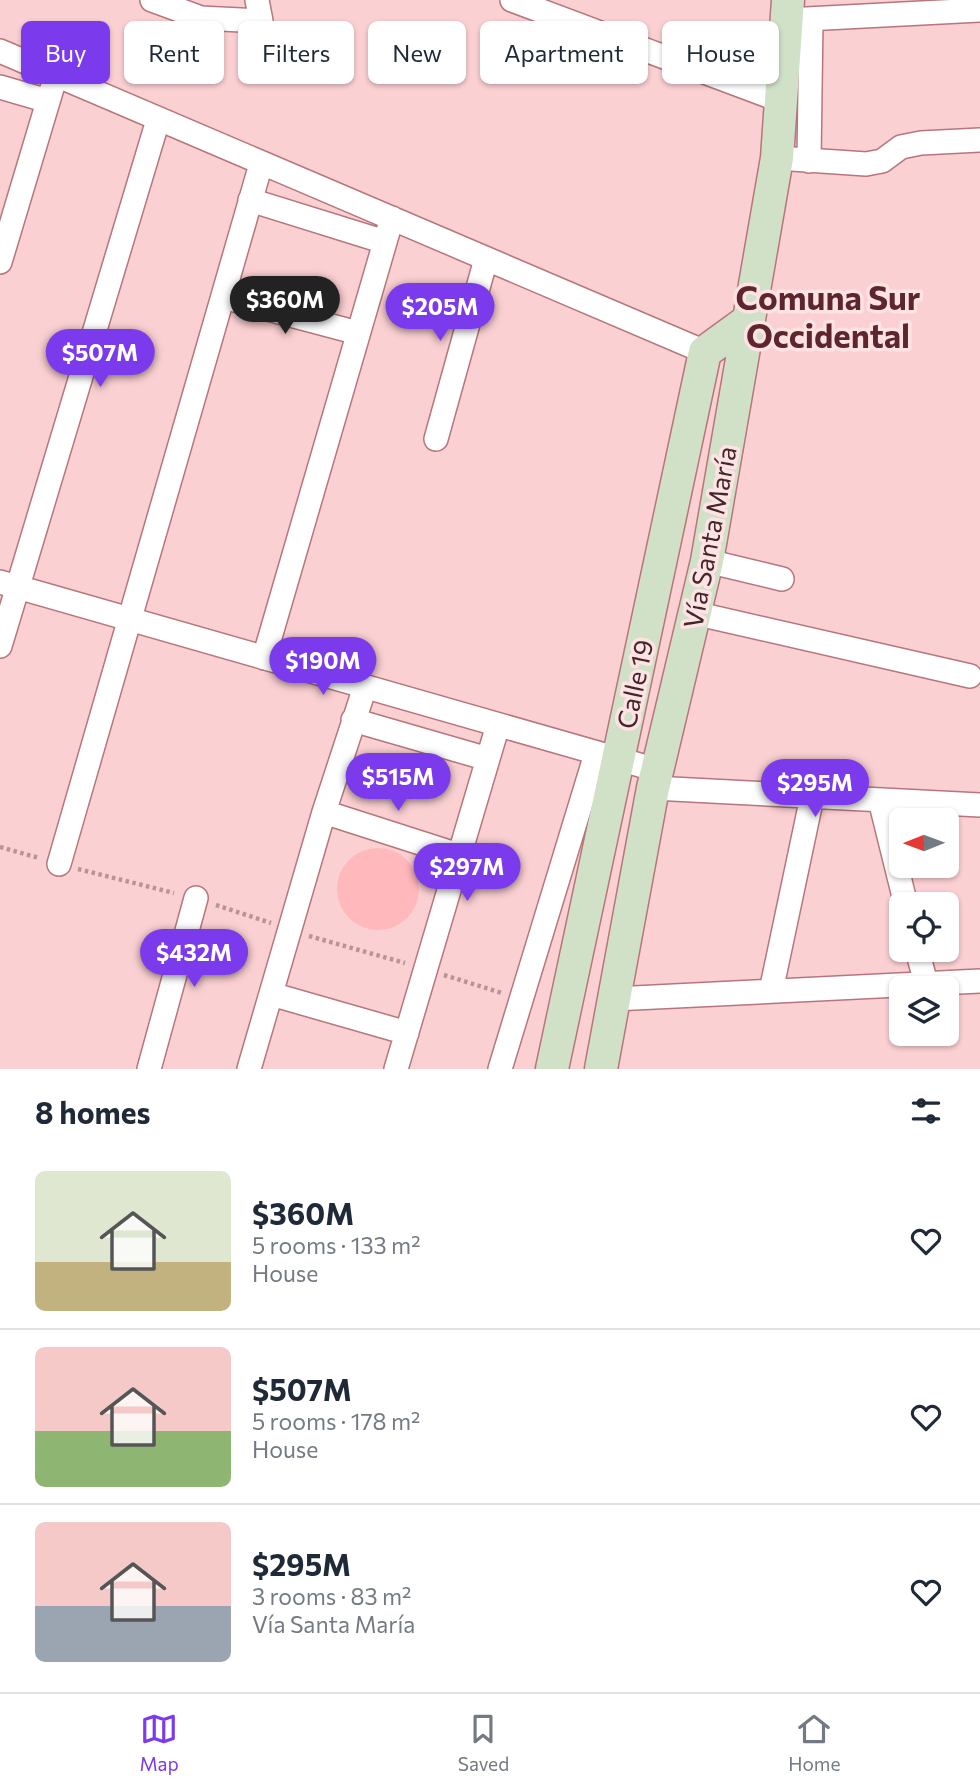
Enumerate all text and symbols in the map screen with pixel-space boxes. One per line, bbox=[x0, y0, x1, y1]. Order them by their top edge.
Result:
chip: Buy bbox=[21, 21, 110, 84]
chip: Rent bbox=[124, 21, 224, 84]
chip: Filters bbox=[238, 21, 354, 84]
chip: New bbox=[368, 21, 466, 84]
chip: Apartment bbox=[480, 21, 648, 84]
chip: House bbox=[662, 21, 779, 84]
pin: $360M bbox=[236, 276, 334, 336]
district label: Comuna Sur Occidental bbox=[736, 276, 921, 355]
pin: $205M bbox=[391, 284, 489, 343]
text: $360M bbox=[246, 285, 324, 313]
text: $205M bbox=[401, 292, 479, 320]
pin: $507M bbox=[51, 330, 149, 389]
text: $507M bbox=[62, 338, 138, 366]
street label: Vía Santa María bbox=[676, 443, 742, 631]
street label: Calle 19 bbox=[609, 637, 659, 731]
pin: $190M bbox=[274, 638, 372, 697]
text: $190M bbox=[285, 646, 361, 674]
pin: $515M bbox=[349, 754, 447, 813]
pin: $295M bbox=[766, 760, 864, 819]
text: $515M bbox=[362, 762, 434, 790]
text: $295M bbox=[777, 768, 853, 796]
north arrow bbox=[889, 808, 959, 878]
map controls bbox=[889, 808, 959, 1046]
pin: $297M bbox=[418, 844, 516, 903]
text: $297M bbox=[430, 852, 504, 880]
button: locate bbox=[889, 892, 959, 962]
pin: $432M bbox=[145, 930, 243, 989]
text: $432M bbox=[156, 938, 232, 966]
button: layers bbox=[889, 976, 959, 1046]
icon: filters bbox=[907, 1092, 945, 1130]
text: 8 homes bbox=[35, 1093, 151, 1130]
text: $360M bbox=[252, 1194, 354, 1231]
icon: home bbox=[91, 1199, 175, 1283]
icon: heart bbox=[907, 1222, 945, 1260]
text: 5 rooms · 133 m² bbox=[252, 1231, 420, 1259]
text: House bbox=[252, 1259, 318, 1287]
text: $507M bbox=[252, 1370, 352, 1407]
icon: home bbox=[91, 1375, 175, 1459]
icon: heart bbox=[907, 1398, 945, 1436]
text: 5 rooms · 178 m² bbox=[252, 1407, 420, 1435]
text: House bbox=[252, 1435, 318, 1463]
text: $295M bbox=[252, 1545, 351, 1582]
icon: home bbox=[91, 1550, 175, 1634]
icon: heart bbox=[907, 1573, 945, 1611]
text: 3 rooms · 83 m² bbox=[252, 1582, 411, 1610]
text: Vía Santa María bbox=[252, 1610, 415, 1638]
tab: Map bbox=[140, 1710, 179, 1775]
tab: Saved bbox=[458, 1710, 509, 1775]
tab: Home bbox=[788, 1710, 840, 1775]

